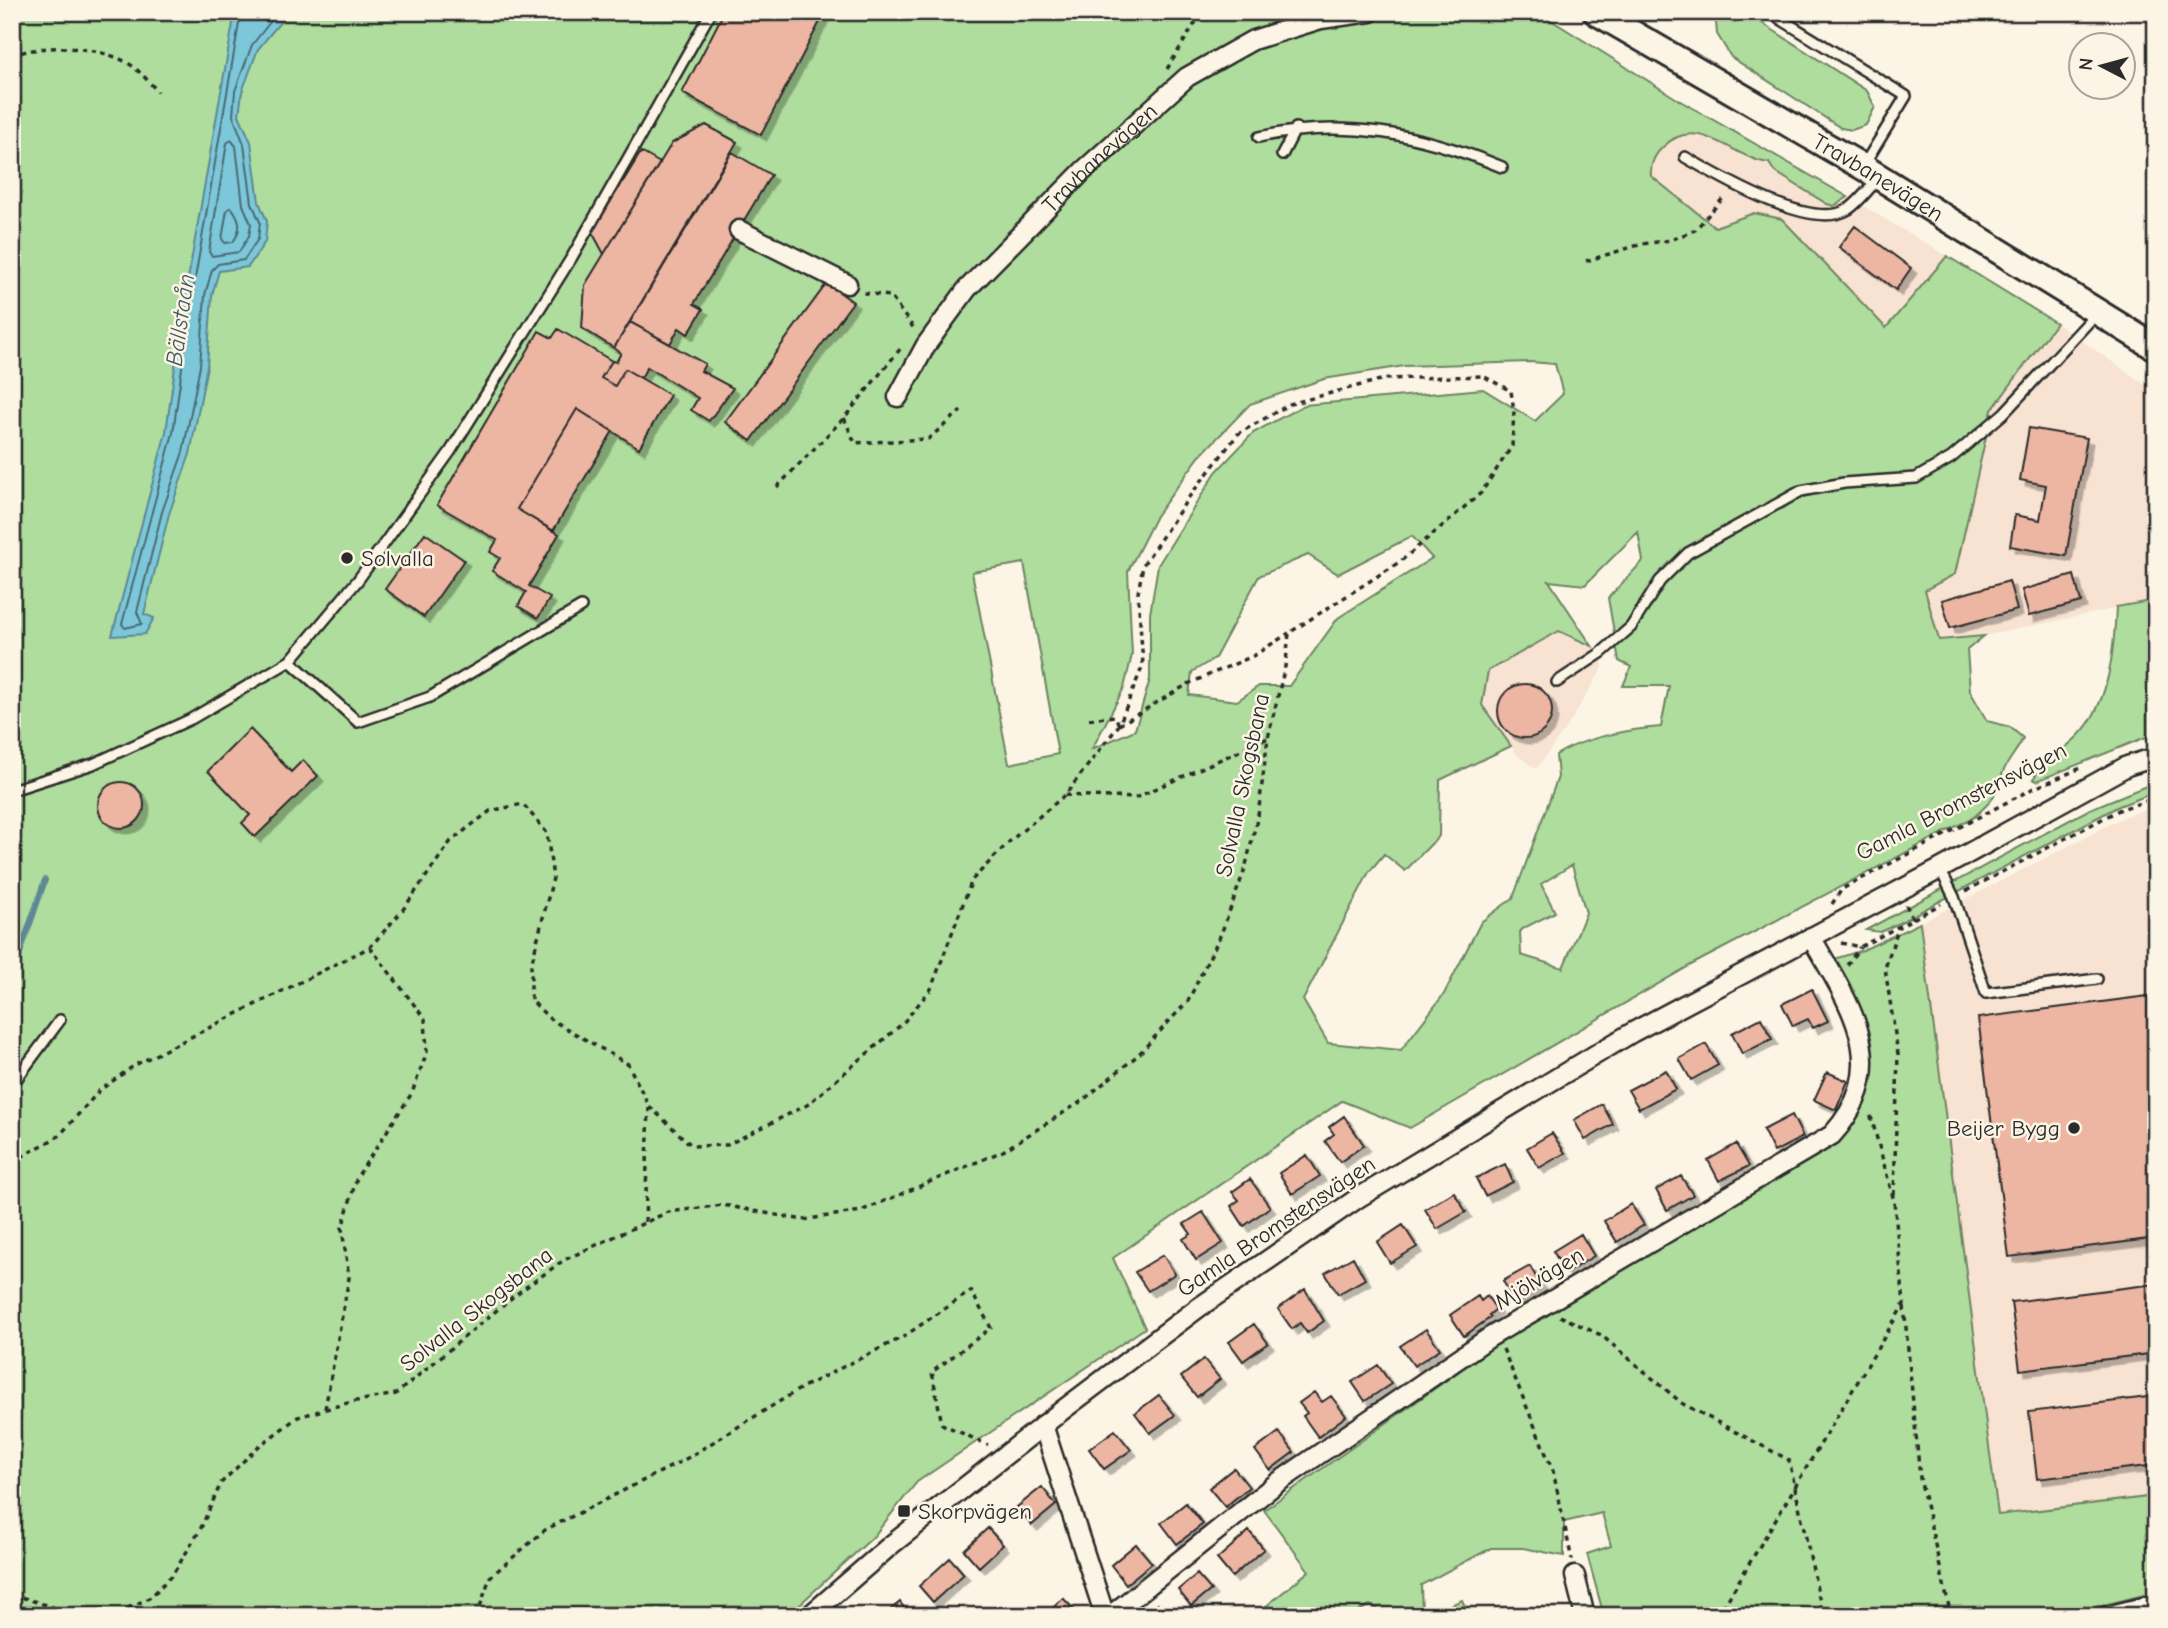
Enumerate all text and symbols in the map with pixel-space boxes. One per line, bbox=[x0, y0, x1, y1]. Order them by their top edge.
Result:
north arrow bbox=[2066, 32, 2136, 102]
text: N bbox=[2075, 57, 2098, 72]
street label: Travbanevägen bbox=[1037, 98, 1163, 219]
street label: Travbanevägen bbox=[1808, 128, 1948, 227]
water label: Bällstaån bbox=[160, 272, 200, 368]
place label: Solvalla bbox=[361, 545, 434, 572]
marker: Solvalla bbox=[339, 550, 355, 566]
street label: Solvalla Skogsbana bbox=[1210, 691, 1275, 879]
street label: Gamla Bromstensvägen bbox=[1851, 737, 2071, 866]
place label: Beijer Bygg bbox=[1947, 1115, 2060, 1142]
marker: Beijer Bygg bbox=[2066, 1120, 2082, 1136]
street label: Gamla Bromstensvägen bbox=[1172, 1150, 1380, 1303]
street label: Solvalla Skogsbana bbox=[394, 1241, 558, 1377]
street label: Mjölvägen bbox=[1490, 1241, 1589, 1316]
place label: Skorpvägen bbox=[918, 1498, 1032, 1525]
marker: Skorpvägen bbox=[896, 1503, 912, 1519]

